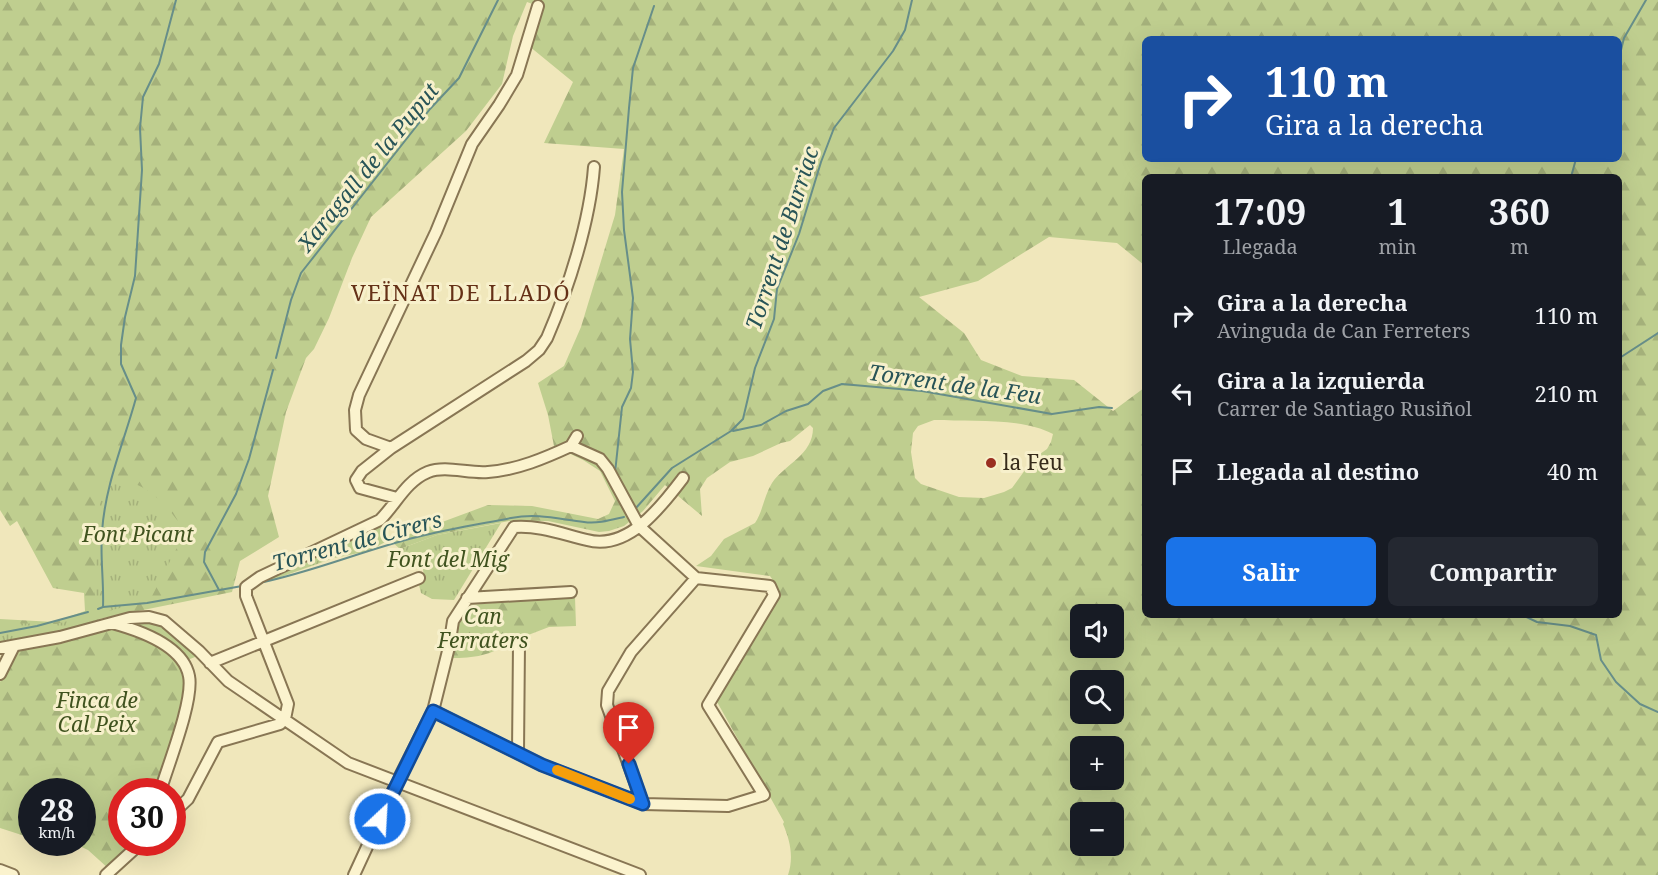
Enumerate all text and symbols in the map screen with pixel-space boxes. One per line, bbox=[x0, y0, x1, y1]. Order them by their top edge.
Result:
text: 110 m bbox=[1265, 52, 1389, 109]
icon: right bbox=[1166, 60, 1244, 138]
water label: Xaragall de la Puput bbox=[288, 75, 445, 259]
text: Gira a la derecha bbox=[1265, 106, 1484, 143]
water label: Torrent de Burriac bbox=[737, 142, 825, 333]
text: 17:09 bbox=[1214, 187, 1306, 236]
text: 1 bbox=[1387, 187, 1408, 236]
text: 360 bbox=[1489, 187, 1550, 236]
text: Llegada bbox=[1223, 233, 1298, 260]
text: min bbox=[1379, 233, 1417, 260]
text: m bbox=[1510, 233, 1529, 260]
district label: VEÏNAT DE LLADÓ bbox=[351, 277, 571, 307]
text: Gira a la derecha bbox=[1217, 287, 1408, 317]
icon: right bbox=[1166, 299, 1199, 332]
text: 110 m bbox=[1535, 300, 1598, 330]
text: Avinguda de Can Ferreters bbox=[1217, 317, 1470, 344]
water label: Torrent de la Feu bbox=[867, 356, 1043, 410]
text: Gira a la izquierda bbox=[1217, 365, 1425, 395]
icon: left bbox=[1166, 377, 1199, 410]
text: 210 m bbox=[1535, 378, 1598, 408]
text: Carrer de Santiago Rusiñol bbox=[1217, 395, 1472, 422]
place label: la Feu bbox=[1003, 448, 1063, 476]
icon: arrive bbox=[1166, 455, 1199, 488]
marker: la Feu bbox=[984, 456, 998, 470]
text: Llegada al destino bbox=[1217, 456, 1419, 486]
text: 40 m bbox=[1547, 456, 1598, 486]
water label: Torrent de Cirers bbox=[269, 503, 445, 577]
park label: Font Picant bbox=[81, 520, 194, 548]
button: Salir bbox=[1166, 537, 1376, 606]
button: Compartir bbox=[1388, 537, 1598, 606]
park label: Font del Mig bbox=[386, 545, 510, 573]
park label: Can Ferraters bbox=[437, 602, 529, 654]
map controls bbox=[1070, 604, 1124, 856]
button: sound bbox=[1070, 604, 1124, 658]
button: search bbox=[1070, 670, 1124, 724]
park label: Finca de Cal Peix bbox=[55, 686, 138, 738]
pin bbox=[603, 702, 654, 764]
icon: arrive bbox=[612, 711, 645, 744]
button: + bbox=[1070, 736, 1124, 790]
speed limit sign: 30 bbox=[108, 778, 186, 856]
position arrow bbox=[348, 787, 412, 851]
text: 28 bbox=[40, 789, 74, 830]
button: − bbox=[1070, 802, 1124, 856]
text: km/h bbox=[39, 822, 75, 842]

